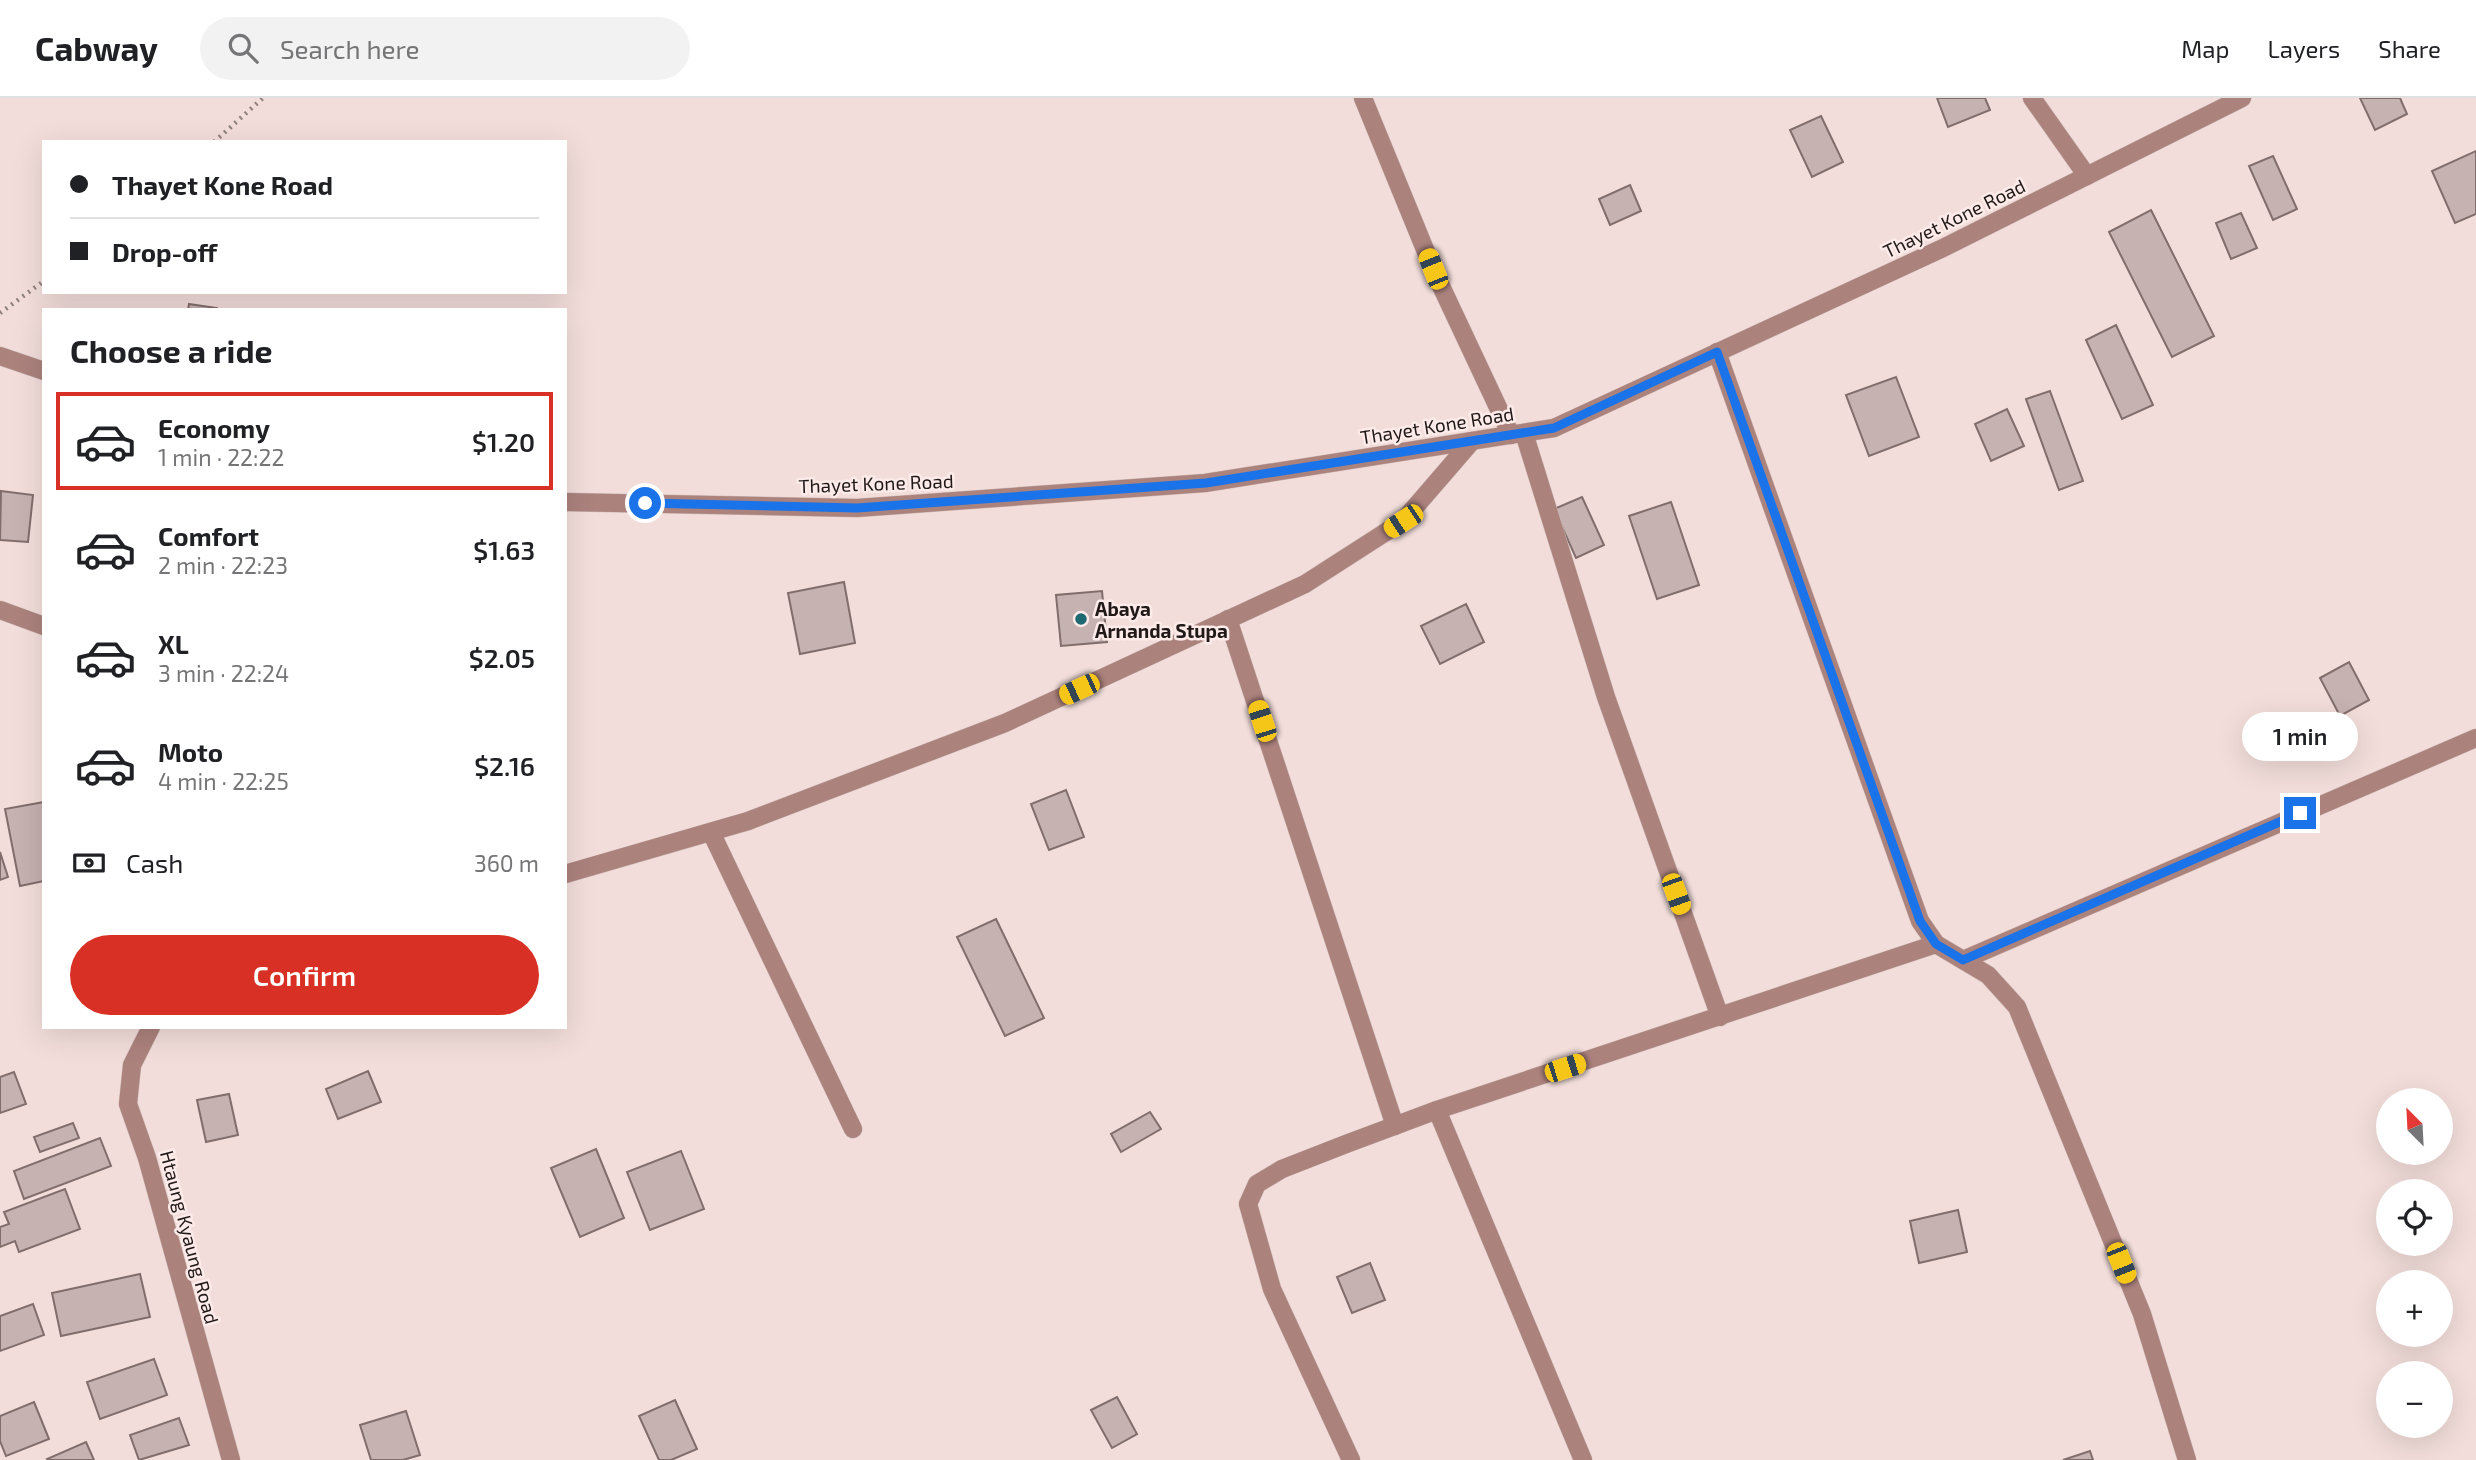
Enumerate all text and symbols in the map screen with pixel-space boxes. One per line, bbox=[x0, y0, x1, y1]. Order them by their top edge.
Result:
search box bbox=[200, 17, 690, 80]
text: Cabway bbox=[35, 28, 158, 68]
icon: search bbox=[224, 29, 262, 67]
text: Search here bbox=[280, 33, 420, 64]
text: Map bbox=[2181, 34, 2229, 63]
text: Layers bbox=[2267, 34, 2340, 63]
text: Share bbox=[2378, 34, 2441, 63]
text: Thayet Kone Road bbox=[112, 169, 333, 200]
street label: Thayet Kone Road bbox=[1879, 174, 2029, 262]
text: Drop-off bbox=[112, 236, 217, 267]
car bbox=[1416, 246, 1451, 292]
text: Choose a ride bbox=[70, 331, 273, 369]
street label: Thayet Kone Road bbox=[1359, 402, 1515, 448]
icon: car bbox=[74, 410, 137, 473]
text: Economy bbox=[158, 412, 270, 443]
text: $1.20 bbox=[472, 426, 535, 457]
text: 1 min · 22:22 bbox=[158, 443, 284, 471]
street label: Thayet Kone Road bbox=[798, 469, 954, 497]
route start bbox=[629, 487, 661, 519]
car bbox=[1380, 501, 1427, 541]
icon: car bbox=[74, 518, 137, 581]
text: Comfort bbox=[158, 520, 259, 551]
text: $1.63 bbox=[473, 534, 535, 565]
text: 2 min · 22:23 bbox=[158, 551, 288, 579]
place label: Abaya Arnanda Stupa bbox=[1095, 597, 1228, 642]
marker: Abaya Arnanda Stupa bbox=[1073, 611, 1089, 627]
icon: car bbox=[74, 626, 137, 689]
text: XL bbox=[158, 628, 189, 659]
text: $2.05 bbox=[469, 642, 535, 673]
text: 3 min · 22:24 bbox=[158, 659, 289, 687]
car bbox=[1056, 671, 1103, 707]
car bbox=[1246, 698, 1279, 744]
callout: 1 min bbox=[2242, 712, 2358, 760]
text: 1 min bbox=[2273, 722, 2327, 750]
icon: car bbox=[74, 734, 137, 797]
text: Moto bbox=[158, 736, 223, 767]
text: $2.16 bbox=[474, 750, 535, 781]
text: 4 min · 22:25 bbox=[158, 767, 289, 795]
route end bbox=[2284, 797, 2316, 829]
icon: cash bbox=[70, 844, 108, 882]
text: Cash bbox=[126, 847, 183, 878]
text: 360 m bbox=[474, 849, 539, 877]
car bbox=[1659, 871, 1694, 917]
button: Confirm bbox=[70, 935, 539, 1015]
car bbox=[1542, 1052, 1589, 1084]
north arrow bbox=[2376, 1088, 2454, 1166]
map controls bbox=[2376, 1088, 2453, 1438]
street label: Htaung Kyaung Road bbox=[156, 1148, 224, 1326]
button: locate bbox=[2376, 1179, 2453, 1256]
car bbox=[2104, 1240, 2139, 1286]
button: + bbox=[2376, 1270, 2453, 1347]
button: − bbox=[2376, 1361, 2453, 1438]

